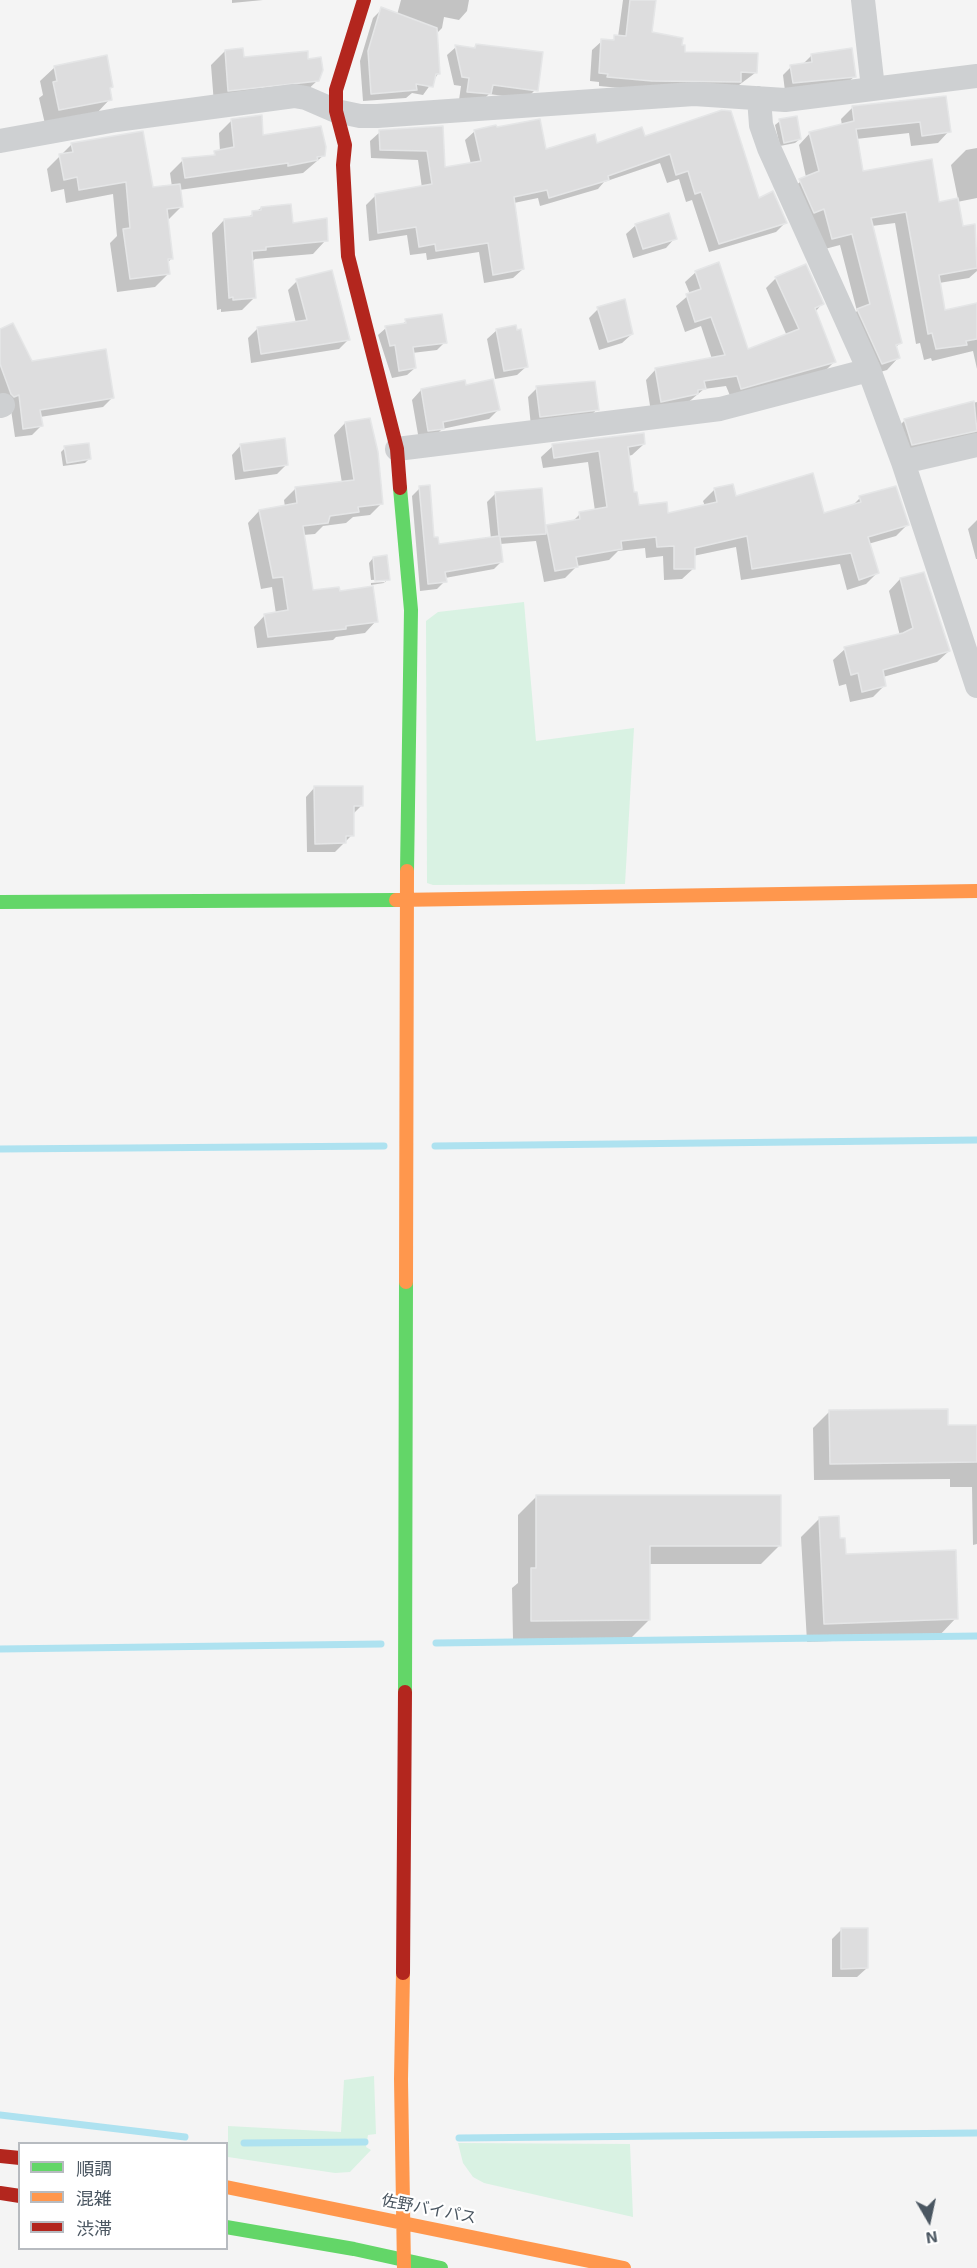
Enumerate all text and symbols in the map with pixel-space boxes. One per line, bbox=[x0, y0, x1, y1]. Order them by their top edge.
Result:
legend bbox=[18, 2142, 228, 2250]
text: 順調 bbox=[76, 2157, 112, 2179]
text: 混雑 bbox=[76, 2187, 112, 2209]
street label: 佐野バイパス bbox=[380, 2190, 478, 2228]
north arrow bbox=[899, 2190, 959, 2250]
text: 渋滞 bbox=[76, 2217, 112, 2239]
text: N bbox=[925, 2228, 939, 2249]

